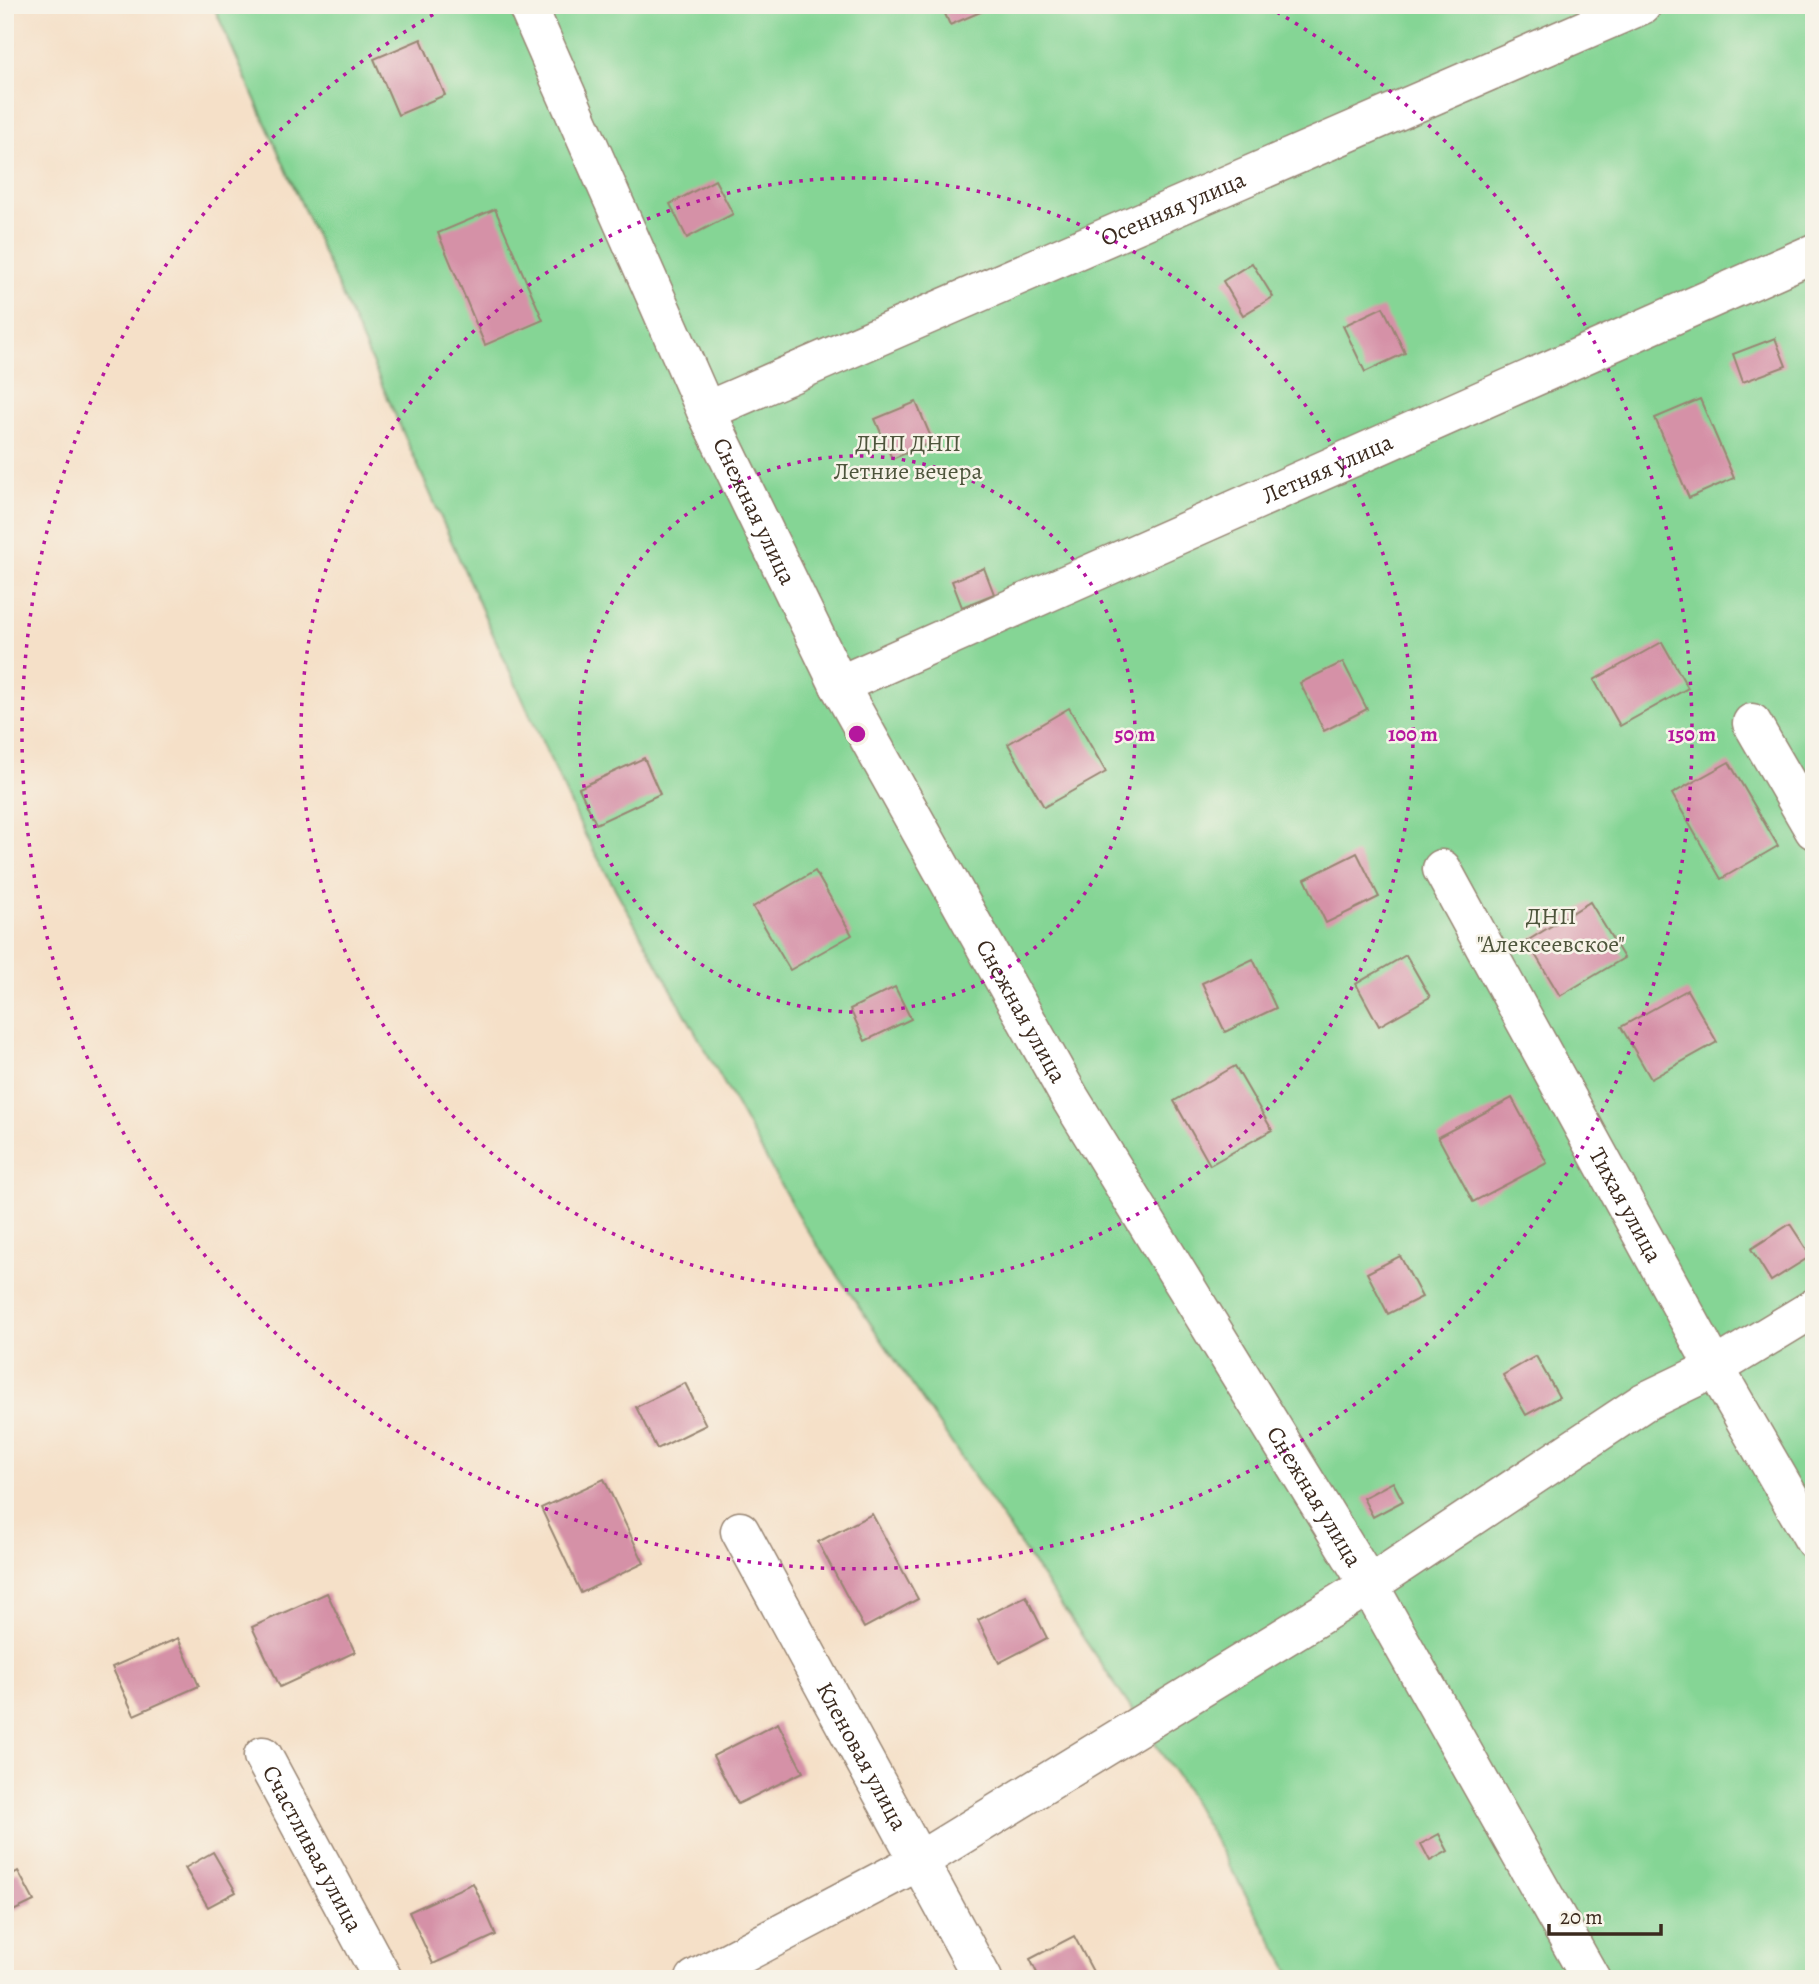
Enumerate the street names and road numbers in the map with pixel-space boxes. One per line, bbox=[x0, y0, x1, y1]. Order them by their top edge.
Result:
street label: Осенняя улица bbox=[1096, 163, 1250, 254]
street label: Летняя улица bbox=[1257, 426, 1398, 512]
street label: Снежная улица bbox=[705, 432, 804, 590]
street label: Снежная улица bbox=[968, 934, 1074, 1089]
street label: Тихая улица bbox=[1581, 1142, 1670, 1268]
street label: Снежная улица bbox=[1259, 1420, 1370, 1573]
street label: Кленовая улица bbox=[809, 1676, 915, 1836]
street label: Счастливая улица bbox=[255, 1759, 371, 1937]

